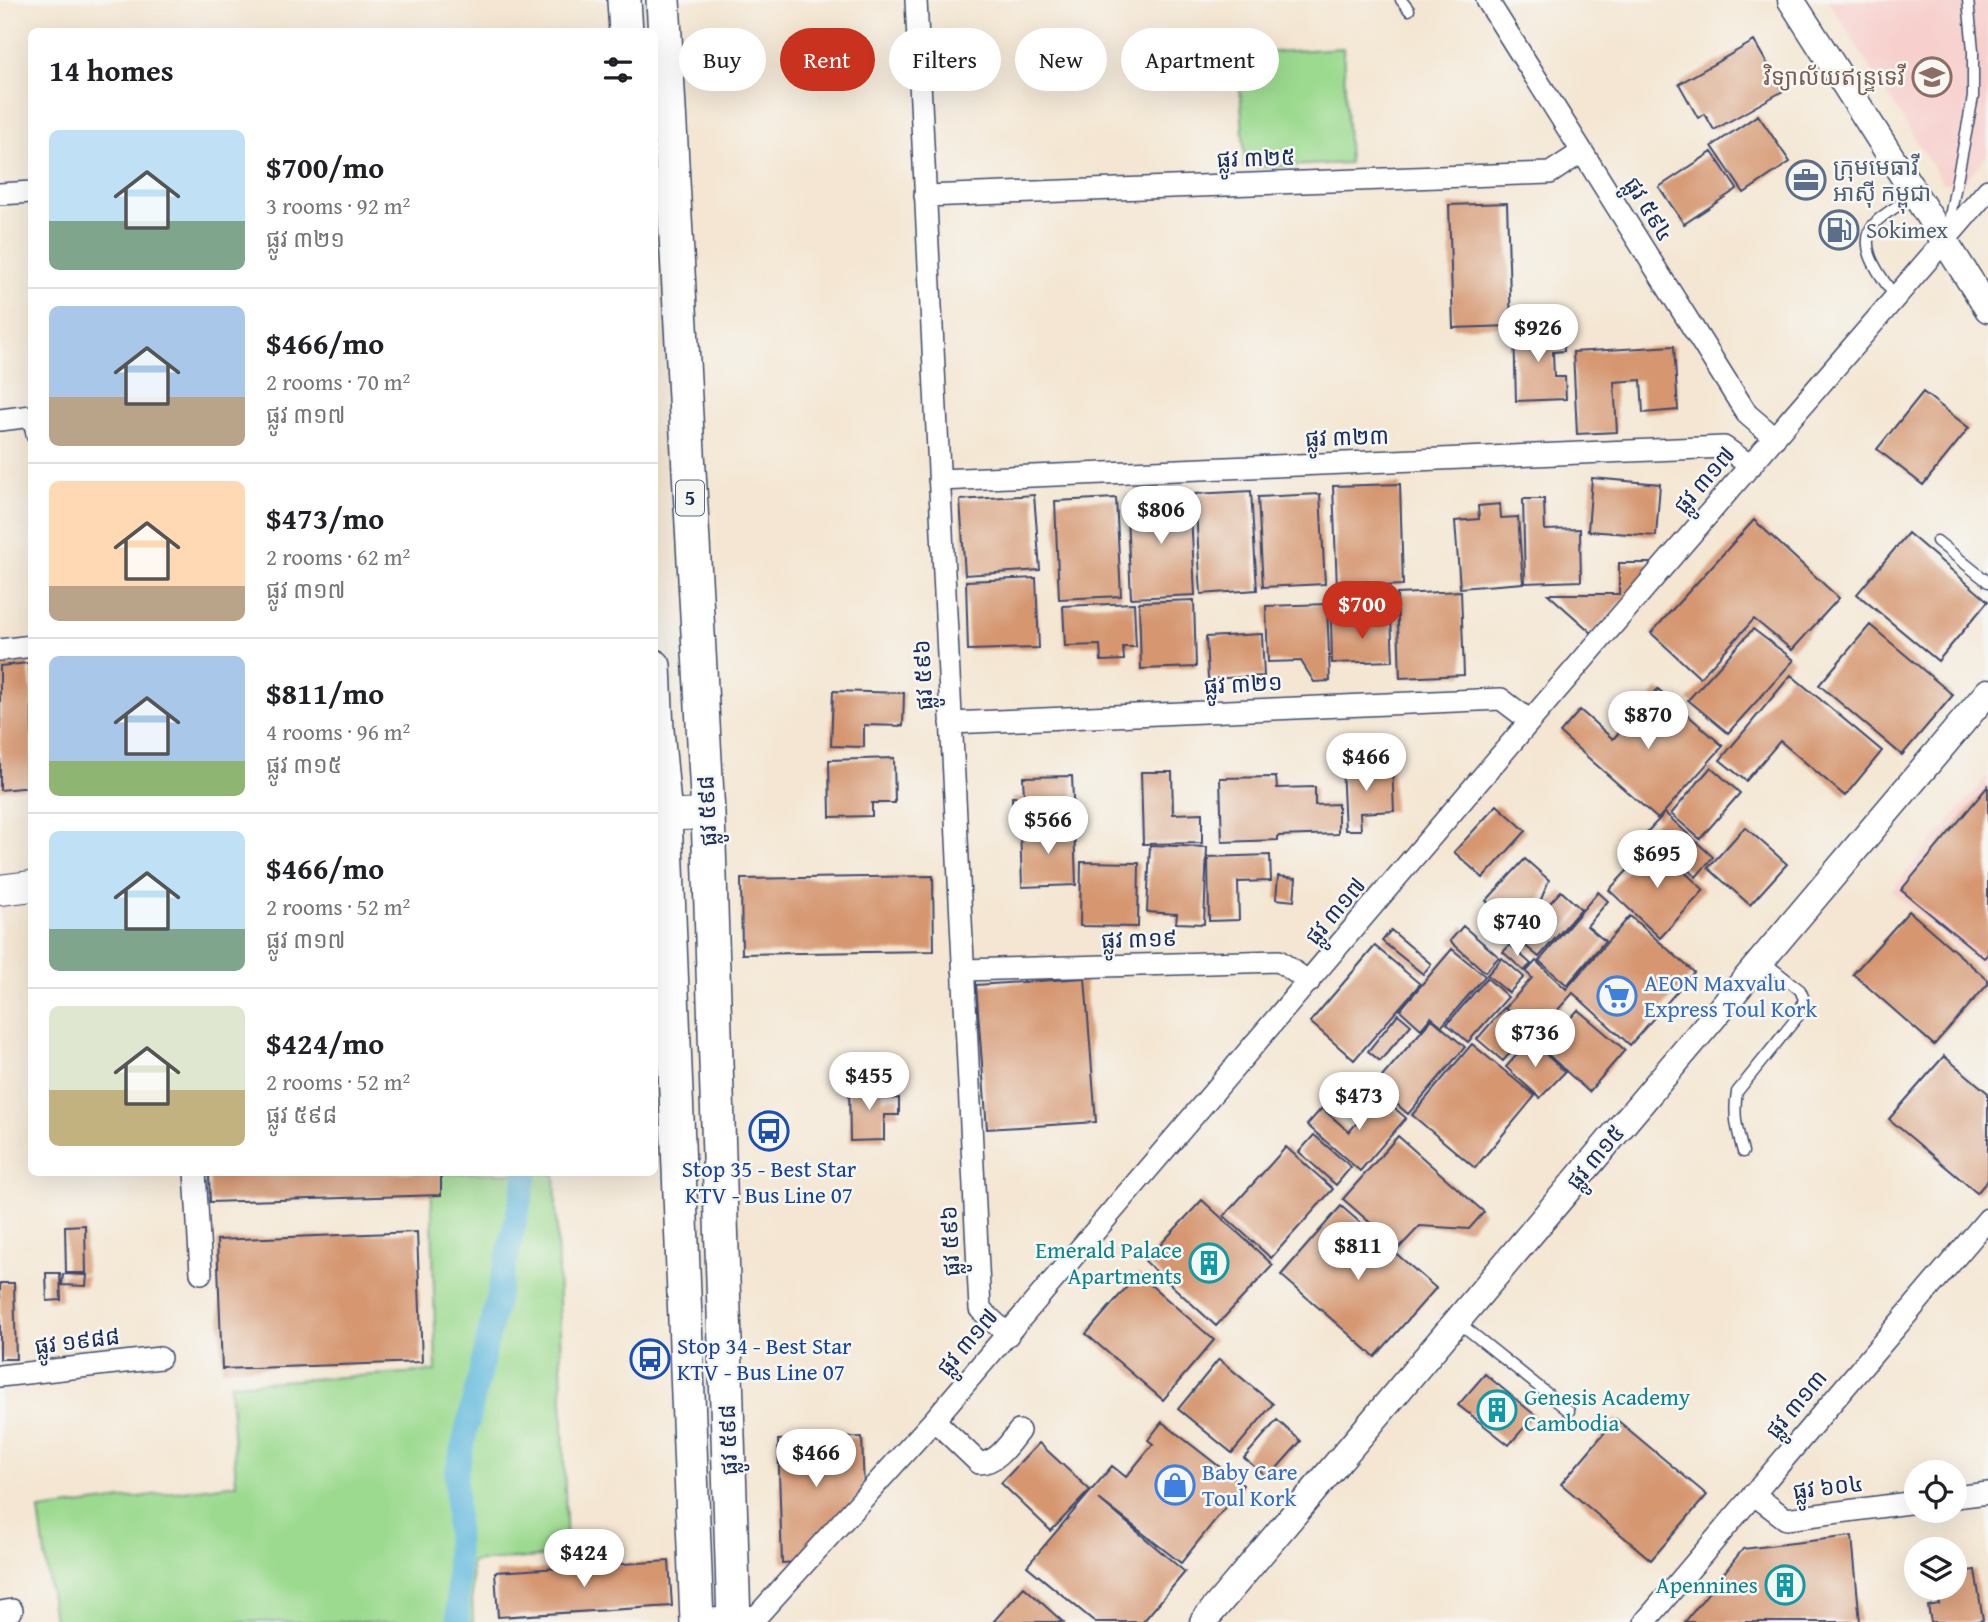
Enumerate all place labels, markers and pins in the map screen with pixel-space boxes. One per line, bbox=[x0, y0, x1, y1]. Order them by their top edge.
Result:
school or university icon: វិទ្យាល័យឥន្រ្ទទេវី bbox=[1911, 56, 1953, 98]
place label: វិទ្យាល័យឥន្រ្ទទេវី bbox=[1763, 60, 1907, 96]
place label: ក្រុមមេធាវី អាស៊ី កម្ពុជា bbox=[1833, 150, 1931, 214]
office icon: ក្រុមមេធាវី អាស៊ី កម្ពុជា bbox=[1785, 159, 1827, 201]
fuel station icon: Sokimex bbox=[1818, 209, 1860, 251]
place label: Sokimex bbox=[1866, 213, 1948, 246]
pin: $926 bbox=[1497, 304, 1579, 364]
pin: $806 bbox=[1120, 486, 1202, 546]
pin: $700 bbox=[1321, 582, 1403, 641]
pin: $870 bbox=[1607, 692, 1689, 751]
pin: $466 bbox=[1325, 734, 1407, 793]
pin: $566 bbox=[1007, 796, 1089, 856]
pin: $695 bbox=[1616, 830, 1698, 890]
pin: $740 bbox=[1476, 898, 1558, 958]
place label: AEON Maxvalu Express Toul Kork bbox=[1644, 966, 1818, 1025]
supermarket icon: AEON Maxvalu Express Toul Kork bbox=[1596, 975, 1638, 1017]
pin: $736 bbox=[1494, 1010, 1576, 1069]
pin: $455 bbox=[828, 1052, 910, 1112]
pin: $473 bbox=[1318, 1072, 1400, 1132]
bus stop icon: Stop 35 - Best Star KTV - Bus Line 07 bbox=[748, 1110, 790, 1152]
place label: Stop 35 - Best Star KTV - Bus Line 07 bbox=[682, 1152, 857, 1211]
pin: $811 bbox=[1317, 1222, 1399, 1282]
place label: Emerald Palace Apartments bbox=[1035, 1233, 1182, 1292]
building icon: Emerald Palace Apartments bbox=[1188, 1242, 1230, 1284]
place label: Stop 34 - Best Star KTV - Bus Line 07 bbox=[677, 1329, 852, 1388]
bus stop icon: Stop 34 - Best Star KTV - Bus Line 07 bbox=[629, 1338, 671, 1380]
place label: Genesis Academy Cambodia bbox=[1524, 1380, 1691, 1439]
building icon: Genesis Academy Cambodia bbox=[1476, 1389, 1518, 1431]
pin: $466 bbox=[775, 1430, 857, 1489]
place label: Baby Care Toul Kork bbox=[1202, 1455, 1298, 1514]
shop icon: Baby Care Toul Kork bbox=[1154, 1464, 1196, 1506]
pin: $424 bbox=[543, 1530, 625, 1589]
building icon: Apennines bbox=[1764, 1564, 1806, 1606]
place label: Apennines bbox=[1656, 1568, 1758, 1601]

